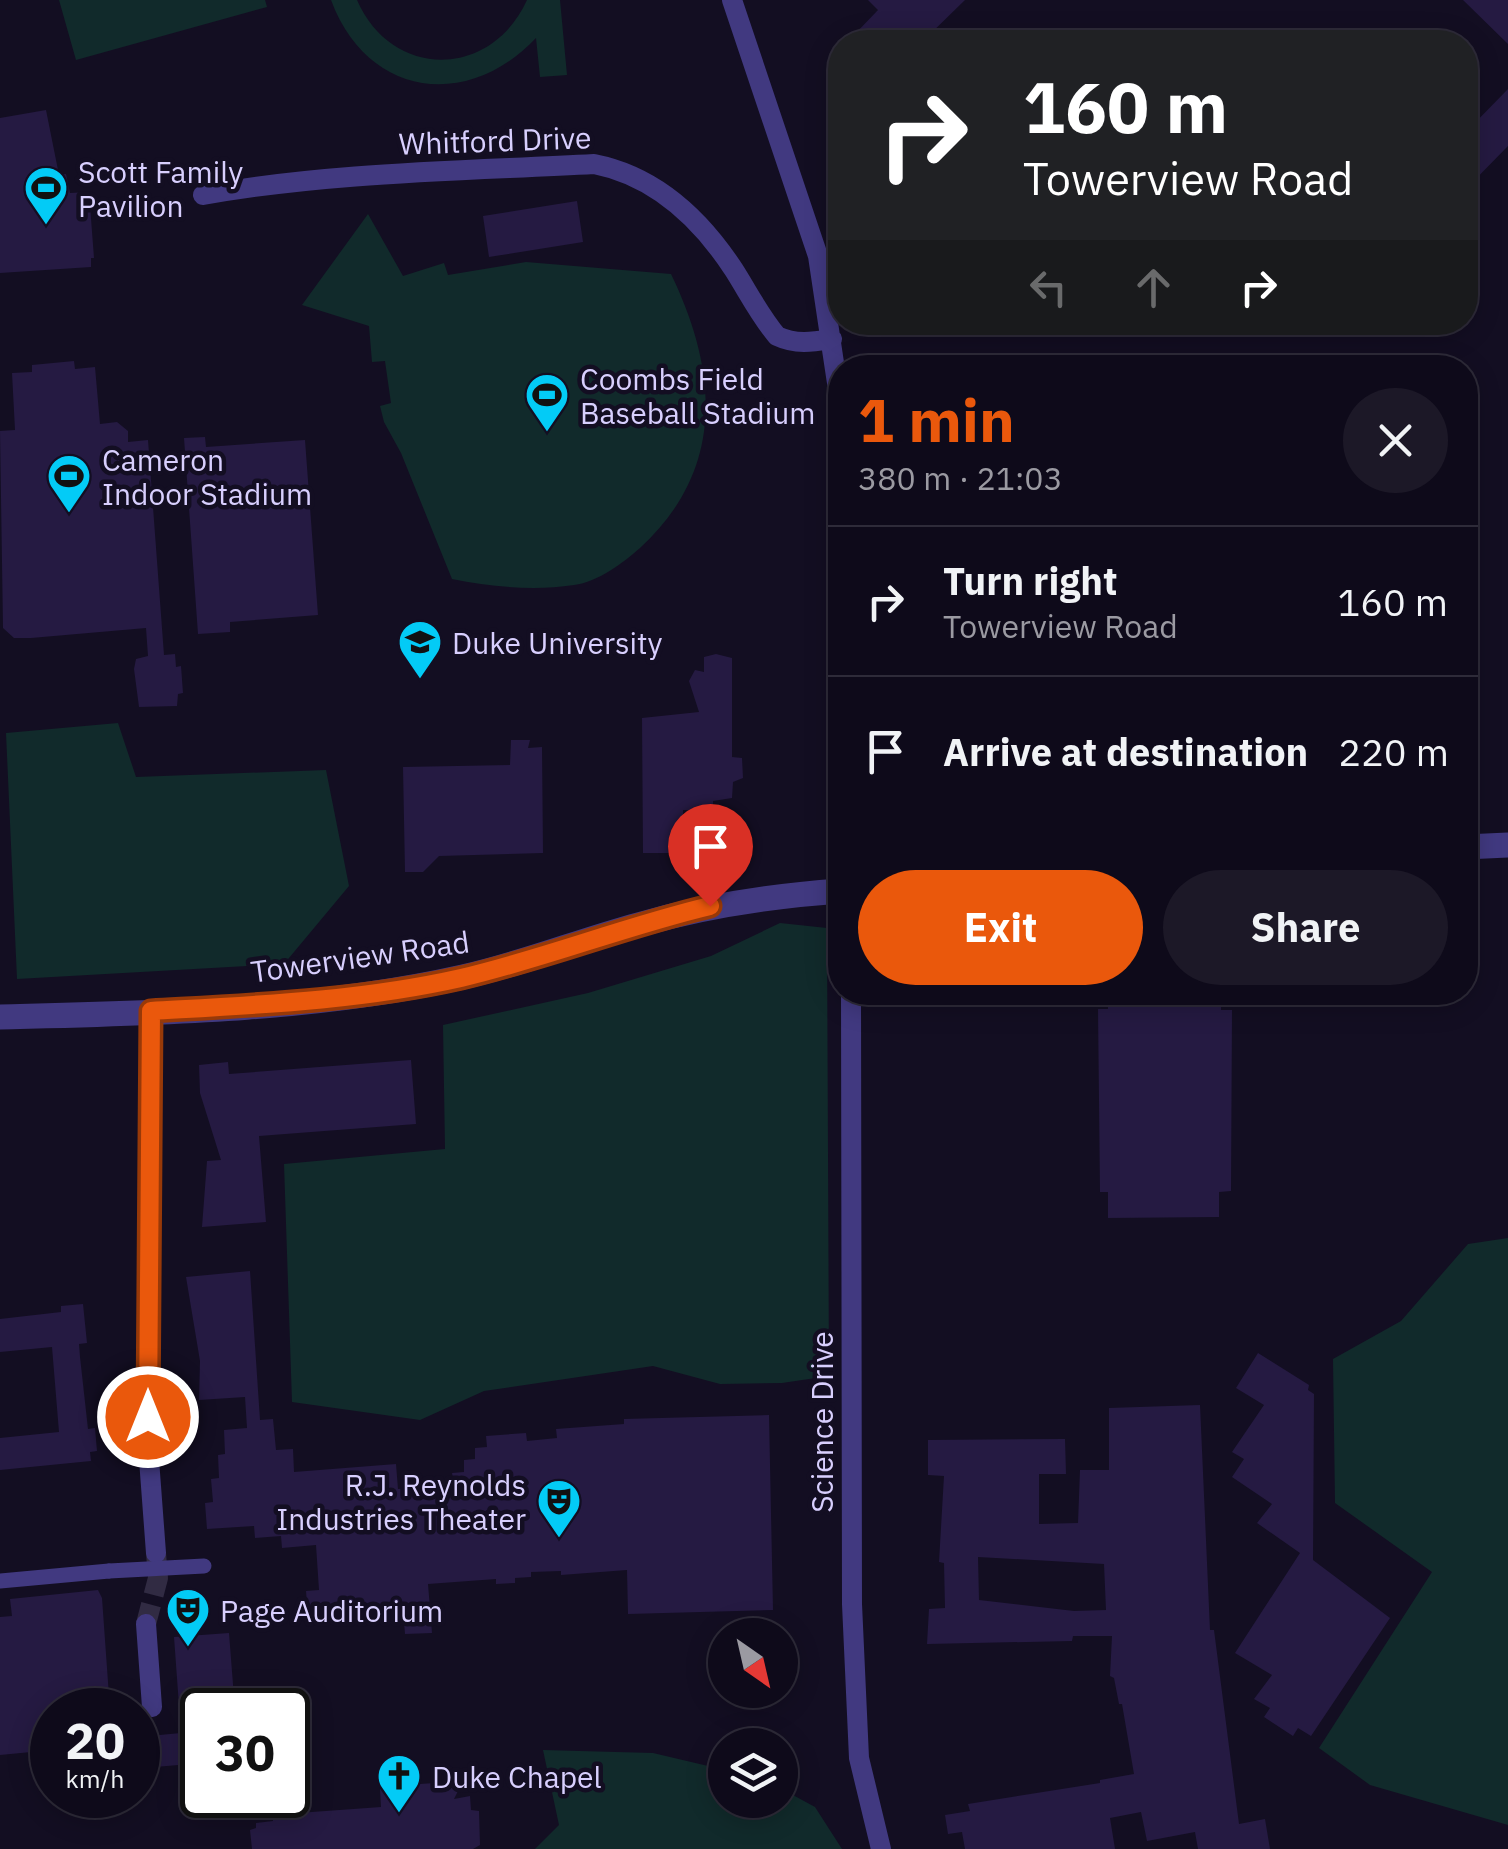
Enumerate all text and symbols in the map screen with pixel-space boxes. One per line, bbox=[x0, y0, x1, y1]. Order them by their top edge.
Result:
text: 160 m bbox=[1023, 61, 1228, 152]
icon: right bbox=[858, 70, 988, 200]
street label: Whitford Drive bbox=[398, 117, 592, 163]
text: Towerview Road bbox=[1023, 149, 1353, 207]
place label: Scott Family Pavilion bbox=[78, 152, 243, 225]
sports icon: Scott Family Pavilion bbox=[23, 165, 69, 226]
icon: left bbox=[1021, 260, 1076, 315]
icon: ahead bbox=[1126, 260, 1181, 315]
icon: right bbox=[1231, 260, 1286, 315]
place label: Coombs Field Baseball Stadium bbox=[580, 359, 815, 432]
sports icon: Coombs Field Baseball Stadium bbox=[524, 372, 570, 433]
text: 1 min bbox=[858, 380, 1015, 459]
button: close bbox=[1343, 388, 1448, 493]
place label: Cameron Indoor Stadium bbox=[102, 440, 312, 513]
sports icon: Cameron Indoor Stadium bbox=[46, 453, 92, 514]
text: 380 m · 21:03 bbox=[858, 457, 1063, 499]
text: Turn right bbox=[943, 556, 1118, 605]
icon: right bbox=[858, 574, 913, 629]
text: 160 m bbox=[1337, 577, 1448, 626]
text: Towerview Road bbox=[943, 605, 1178, 647]
school or university icon: Duke University bbox=[397, 619, 443, 680]
place label: Duke University bbox=[452, 623, 663, 662]
icon: arrive bbox=[858, 724, 913, 779]
text: Arrive at destination bbox=[943, 727, 1308, 776]
text: 220 m bbox=[1338, 727, 1449, 776]
pin bbox=[668, 804, 753, 907]
icon: arrive bbox=[683, 819, 738, 874]
button: Exit bbox=[858, 870, 1143, 985]
button: Share bbox=[1163, 870, 1448, 985]
street label: Towerview Road bbox=[248, 921, 472, 991]
street label: Science Drive bbox=[802, 1331, 841, 1513]
position arrow bbox=[96, 1365, 200, 1469]
place label: R.J. Reynolds Industries Theater bbox=[276, 1465, 526, 1538]
theatre icon: R.J. Reynolds Industries Theater bbox=[536, 1478, 582, 1539]
theatre icon: Page Auditorium bbox=[165, 1587, 211, 1648]
place label: Page Auditorium bbox=[220, 1591, 443, 1630]
north arrow bbox=[708, 1618, 798, 1708]
map controls bbox=[708, 1618, 798, 1818]
speed limit sign: 30 bbox=[180, 1688, 310, 1818]
text: 20 bbox=[65, 1708, 125, 1773]
button: layers bbox=[708, 1728, 798, 1818]
church icon: Duke Chapel bbox=[376, 1753, 422, 1814]
place label: Duke Chapel bbox=[432, 1757, 602, 1796]
text: km/h bbox=[66, 1762, 124, 1795]

